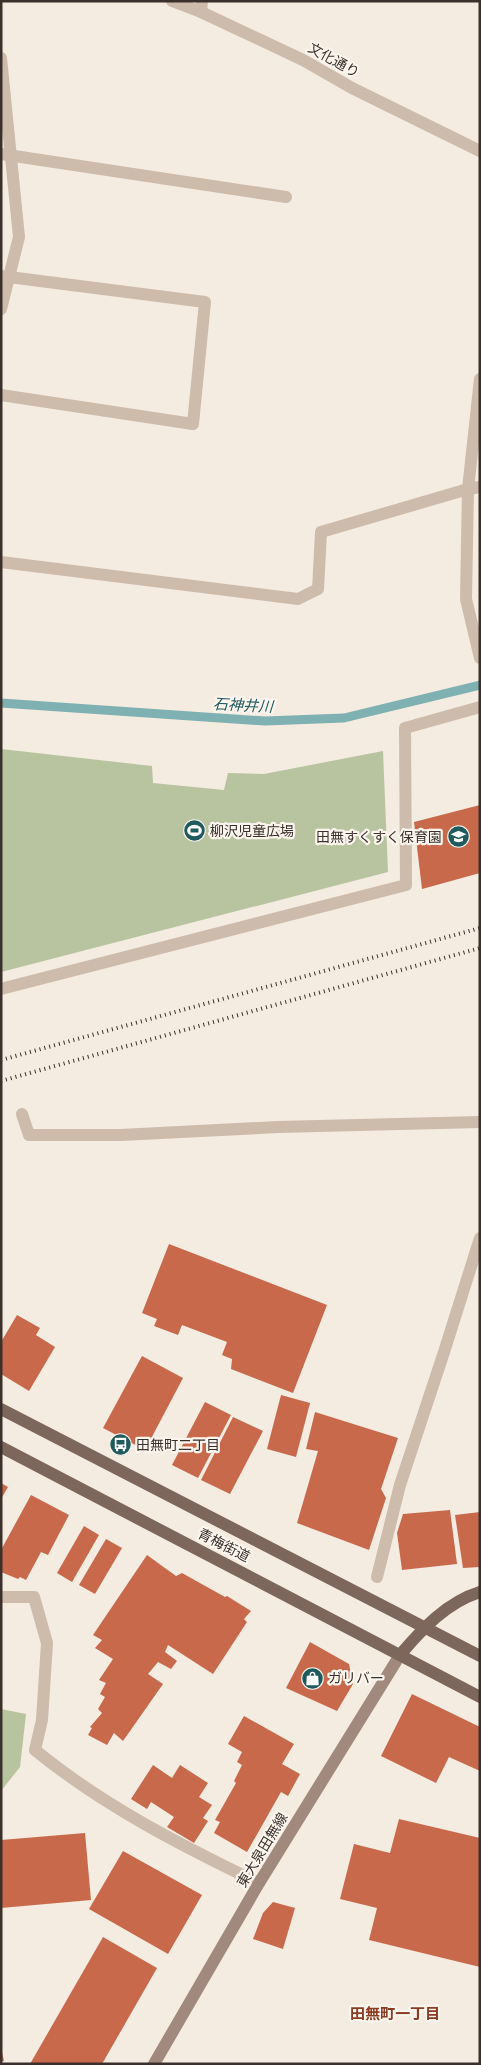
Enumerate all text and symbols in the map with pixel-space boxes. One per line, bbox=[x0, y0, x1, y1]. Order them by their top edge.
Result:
street label: 文化通り bbox=[306, 39, 362, 81]
water label: 石神井川 bbox=[213, 695, 275, 715]
sports icon: 柳沢児童広場 bbox=[182, 819, 206, 843]
place label: 柳沢児童広場 bbox=[210, 823, 294, 839]
school or university icon: 田無すくすく保育園 bbox=[446, 825, 470, 849]
place label: 田無すくすく保育園 bbox=[316, 829, 442, 845]
bus stop icon: 田無町二丁目 bbox=[108, 1433, 132, 1457]
place label: 田無町二丁目 bbox=[136, 1437, 220, 1453]
street label: 青梅街道 bbox=[195, 1525, 253, 1565]
shop icon: ガリバー bbox=[300, 1666, 324, 1690]
place label: ガリバー bbox=[328, 1670, 384, 1686]
street label: 東大泉田無線 bbox=[234, 1810, 290, 1890]
district label: 田無町一丁目 bbox=[350, 2005, 440, 2022]

